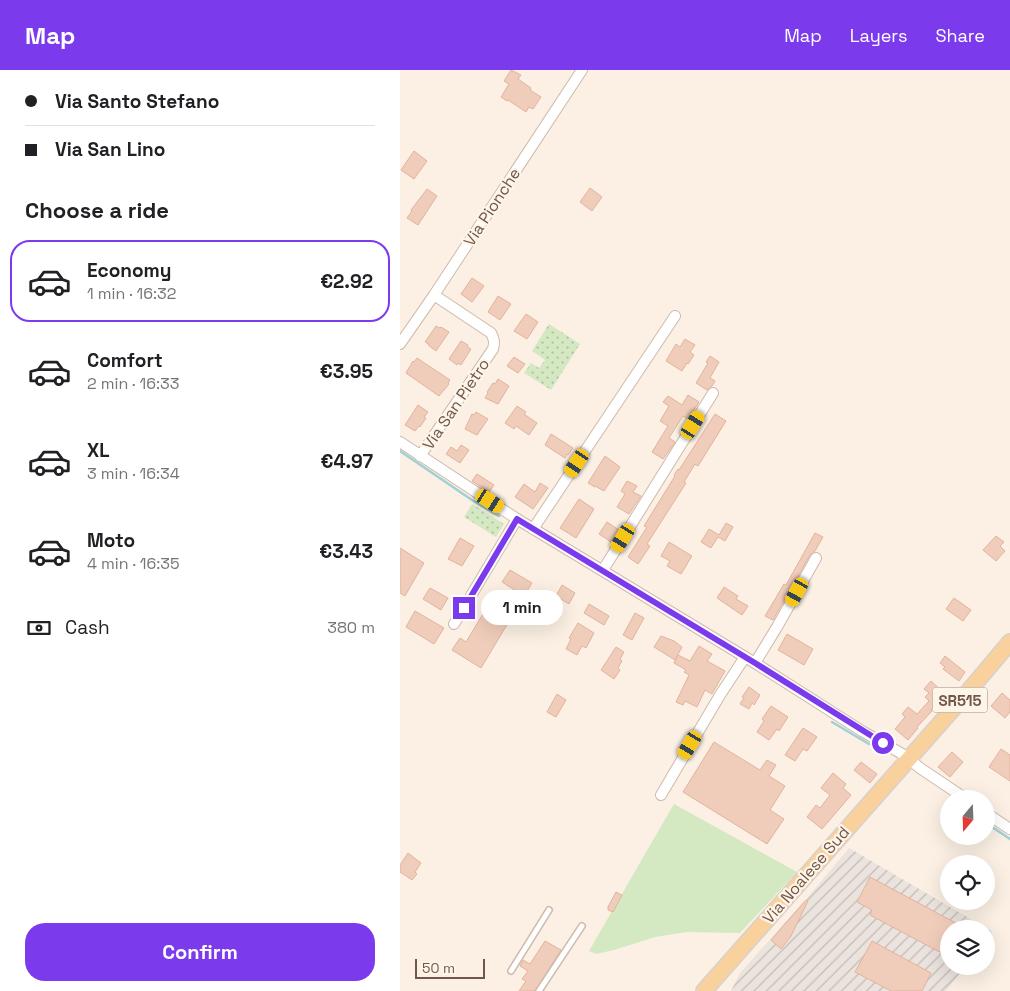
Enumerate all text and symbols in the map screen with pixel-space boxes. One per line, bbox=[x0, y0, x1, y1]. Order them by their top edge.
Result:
text: Map bbox=[25, 20, 75, 51]
text: Map bbox=[784, 24, 822, 47]
text: Layers bbox=[850, 24, 907, 47]
text: Share bbox=[935, 24, 985, 47]
text: Via Santo Stefano bbox=[55, 89, 219, 114]
text: Via San Lino bbox=[55, 137, 165, 162]
street label: Via Pionche bbox=[459, 164, 525, 250]
text: Choose a ride bbox=[25, 196, 169, 224]
text: Economy bbox=[87, 258, 171, 283]
icon: car bbox=[27, 259, 72, 304]
text: €2.92 bbox=[320, 269, 373, 294]
text: 1 min · 16:32 bbox=[87, 283, 176, 304]
text: Comfort bbox=[87, 348, 163, 373]
icon: car bbox=[27, 349, 72, 394]
street label: Via San Pietro bbox=[418, 354, 494, 454]
text: €3.95 bbox=[320, 359, 373, 384]
text: 2 min · 16:33 bbox=[87, 373, 179, 394]
car bbox=[678, 408, 707, 442]
text: XL bbox=[87, 438, 110, 463]
icon: car bbox=[27, 439, 72, 484]
car bbox=[562, 446, 591, 480]
text: €4.97 bbox=[321, 449, 373, 474]
text: 3 min · 16:34 bbox=[87, 463, 180, 484]
car bbox=[473, 487, 506, 515]
car bbox=[608, 521, 637, 555]
text: Moto bbox=[87, 528, 135, 553]
icon: car bbox=[27, 529, 72, 574]
text: €3.43 bbox=[319, 539, 373, 564]
text: 4 min · 16:35 bbox=[87, 553, 180, 574]
car bbox=[783, 575, 810, 609]
callout: 1 min bbox=[482, 590, 564, 626]
route end bbox=[453, 597, 475, 619]
text: 1 min bbox=[502, 597, 542, 618]
icon: cash bbox=[25, 614, 53, 642]
text: Cash bbox=[65, 615, 110, 640]
text: 380 m bbox=[327, 617, 375, 638]
road number: SR515 bbox=[932, 688, 988, 712]
car bbox=[675, 728, 704, 762]
route start bbox=[872, 732, 894, 754]
north arrow bbox=[940, 790, 995, 845]
map controls bbox=[940, 790, 995, 975]
street label: Via Noalese Sud bbox=[758, 822, 854, 928]
button: locate bbox=[940, 855, 995, 910]
button: layers bbox=[940, 920, 995, 975]
button: Confirm bbox=[25, 923, 375, 981]
scale bar bbox=[415, 956, 485, 979]
text: 50 m bbox=[422, 959, 455, 977]

